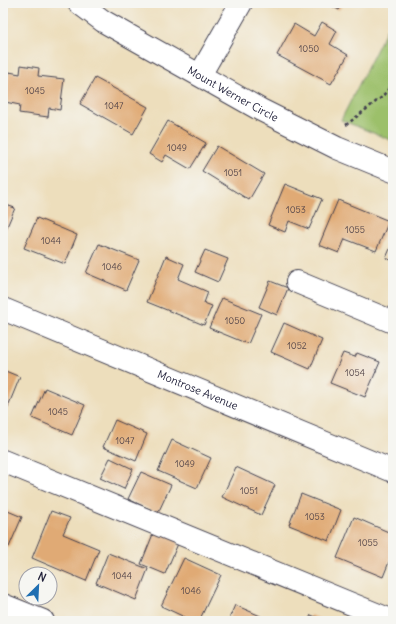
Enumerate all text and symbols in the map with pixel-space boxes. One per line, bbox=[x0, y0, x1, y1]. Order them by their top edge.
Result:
house number: 1050 bbox=[299, 43, 319, 54]
street label: Mount Werner Circle bbox=[185, 63, 281, 125]
house number: 1045 bbox=[25, 85, 45, 96]
house number: 1047 bbox=[104, 100, 124, 111]
house number: 1049 bbox=[167, 142, 187, 153]
house number: 1051 bbox=[224, 167, 242, 178]
house number: 1053 bbox=[286, 204, 306, 215]
house number: 1055 bbox=[345, 224, 365, 235]
house number: 1044 bbox=[41, 235, 61, 246]
house number: 1046 bbox=[102, 261, 122, 272]
house number: 1050 bbox=[225, 315, 245, 326]
house number: 1052 bbox=[287, 340, 307, 351]
street label: Montrose Avenue bbox=[155, 367, 240, 413]
house number: 1054 bbox=[345, 367, 365, 378]
house number: 1045 bbox=[48, 406, 68, 417]
house number: 1047 bbox=[115, 435, 135, 446]
house number: 1049 bbox=[175, 458, 195, 469]
house number: 1051 bbox=[240, 485, 258, 496]
house number: 1053 bbox=[305, 511, 325, 522]
house number: 1055 bbox=[358, 537, 378, 548]
north arrow bbox=[18, 566, 58, 606]
text: N bbox=[36, 569, 48, 585]
house number: 1044 bbox=[112, 570, 132, 581]
house number: 1046 bbox=[181, 585, 201, 596]

